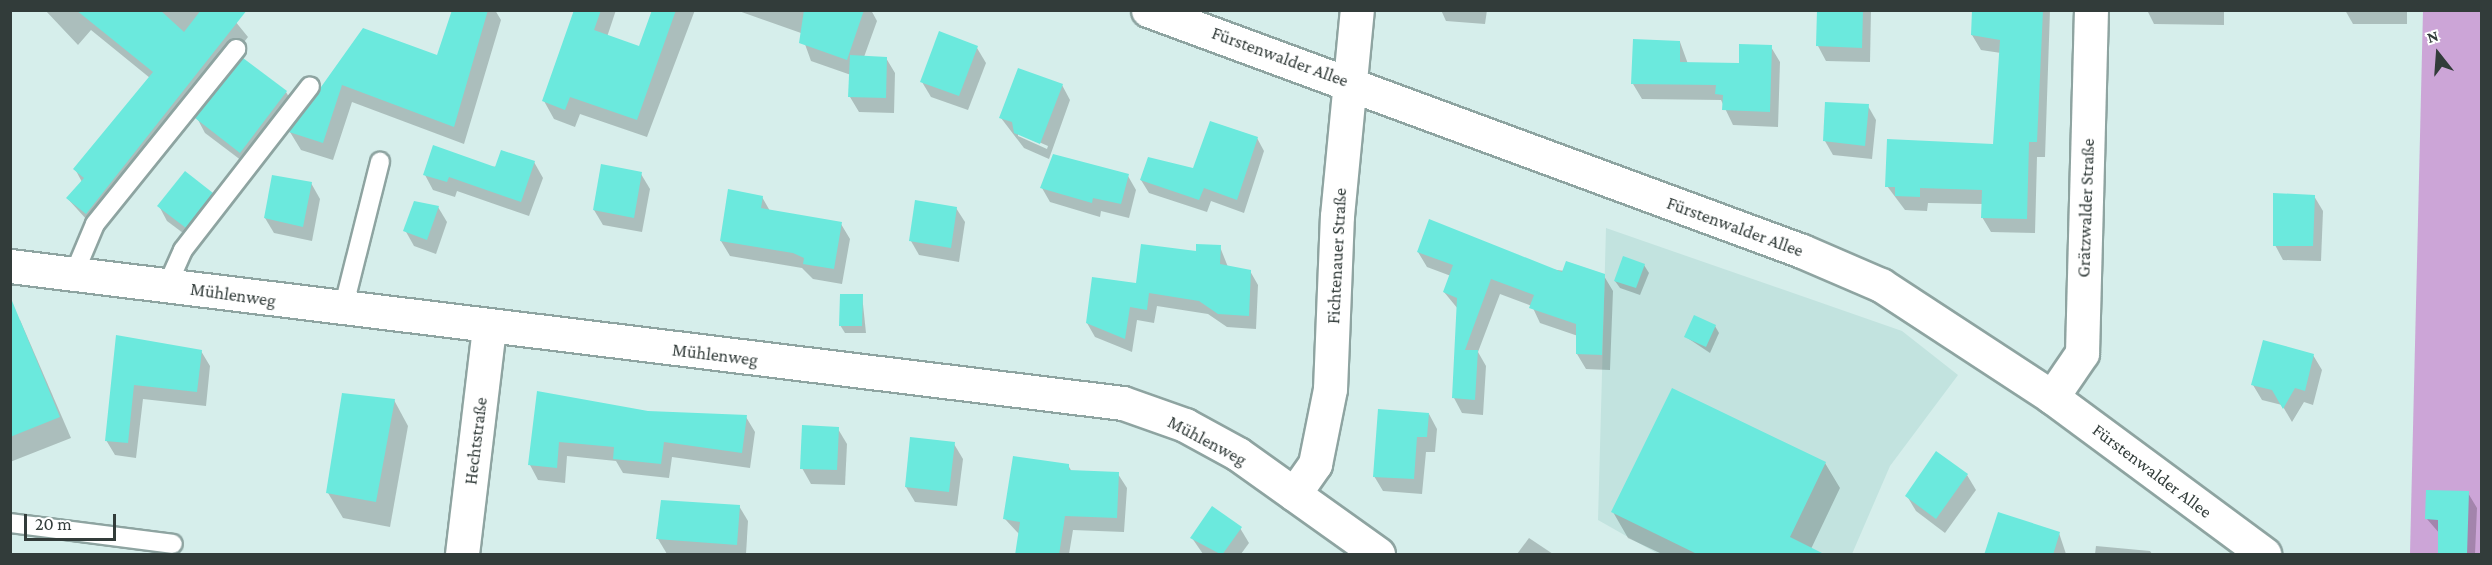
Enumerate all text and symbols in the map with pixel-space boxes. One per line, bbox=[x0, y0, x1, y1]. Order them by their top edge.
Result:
street label: Fürstenwalder Allee bbox=[1209, 22, 1351, 92]
north arrow bbox=[2408, 24, 2468, 84]
text: N bbox=[2425, 27, 2440, 46]
street label: Grätzwalder Straße bbox=[2073, 138, 2099, 278]
street label: Fichtenauer Straße bbox=[1323, 187, 1351, 325]
street label: Fürstenwalder Allee bbox=[1664, 192, 1806, 262]
street label: Mühlenweg bbox=[189, 278, 277, 312]
street label: Mühlenweg bbox=[671, 339, 759, 371]
street label: Hechtstraße bbox=[460, 396, 492, 486]
street label: Mühlenweg bbox=[1164, 411, 1250, 471]
street label: Fürstenwalder Allee bbox=[2088, 419, 2216, 523]
scale bar bbox=[27, 502, 118, 540]
text: 20 m bbox=[35, 514, 72, 534]

